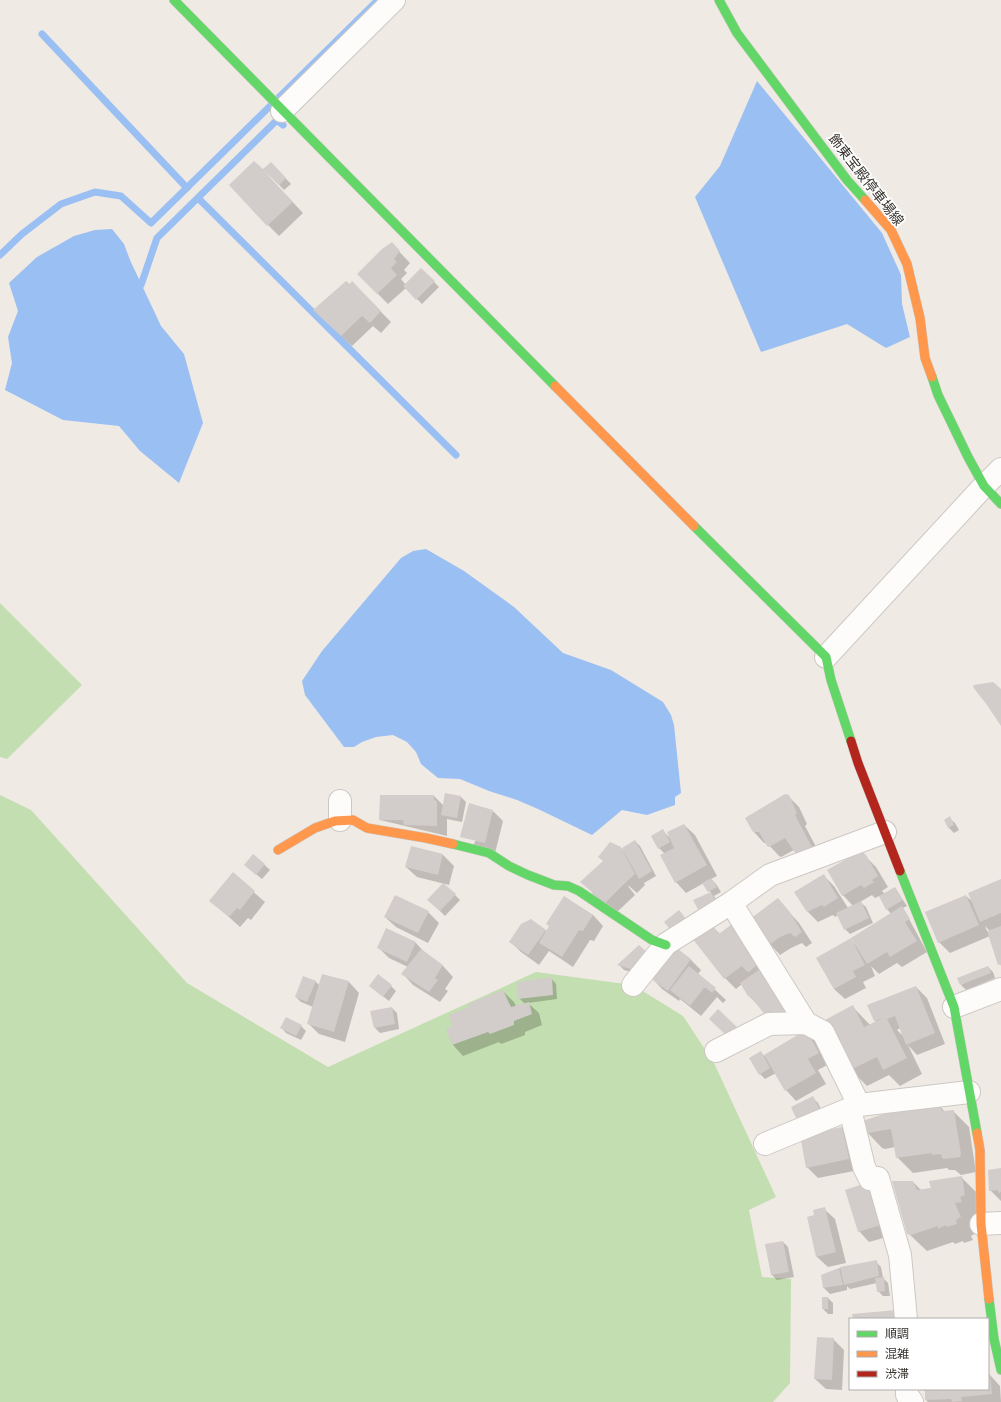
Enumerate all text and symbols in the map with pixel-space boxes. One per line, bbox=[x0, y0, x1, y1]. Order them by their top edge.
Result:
street label: 飾東宝殿停車場線 bbox=[825, 131, 907, 229]
legend bbox=[849, 1318, 989, 1390]
text: 順調 bbox=[885, 1327, 909, 1341]
text: 混雑 bbox=[885, 1347, 909, 1361]
text: 渋滞 bbox=[885, 1367, 909, 1381]

